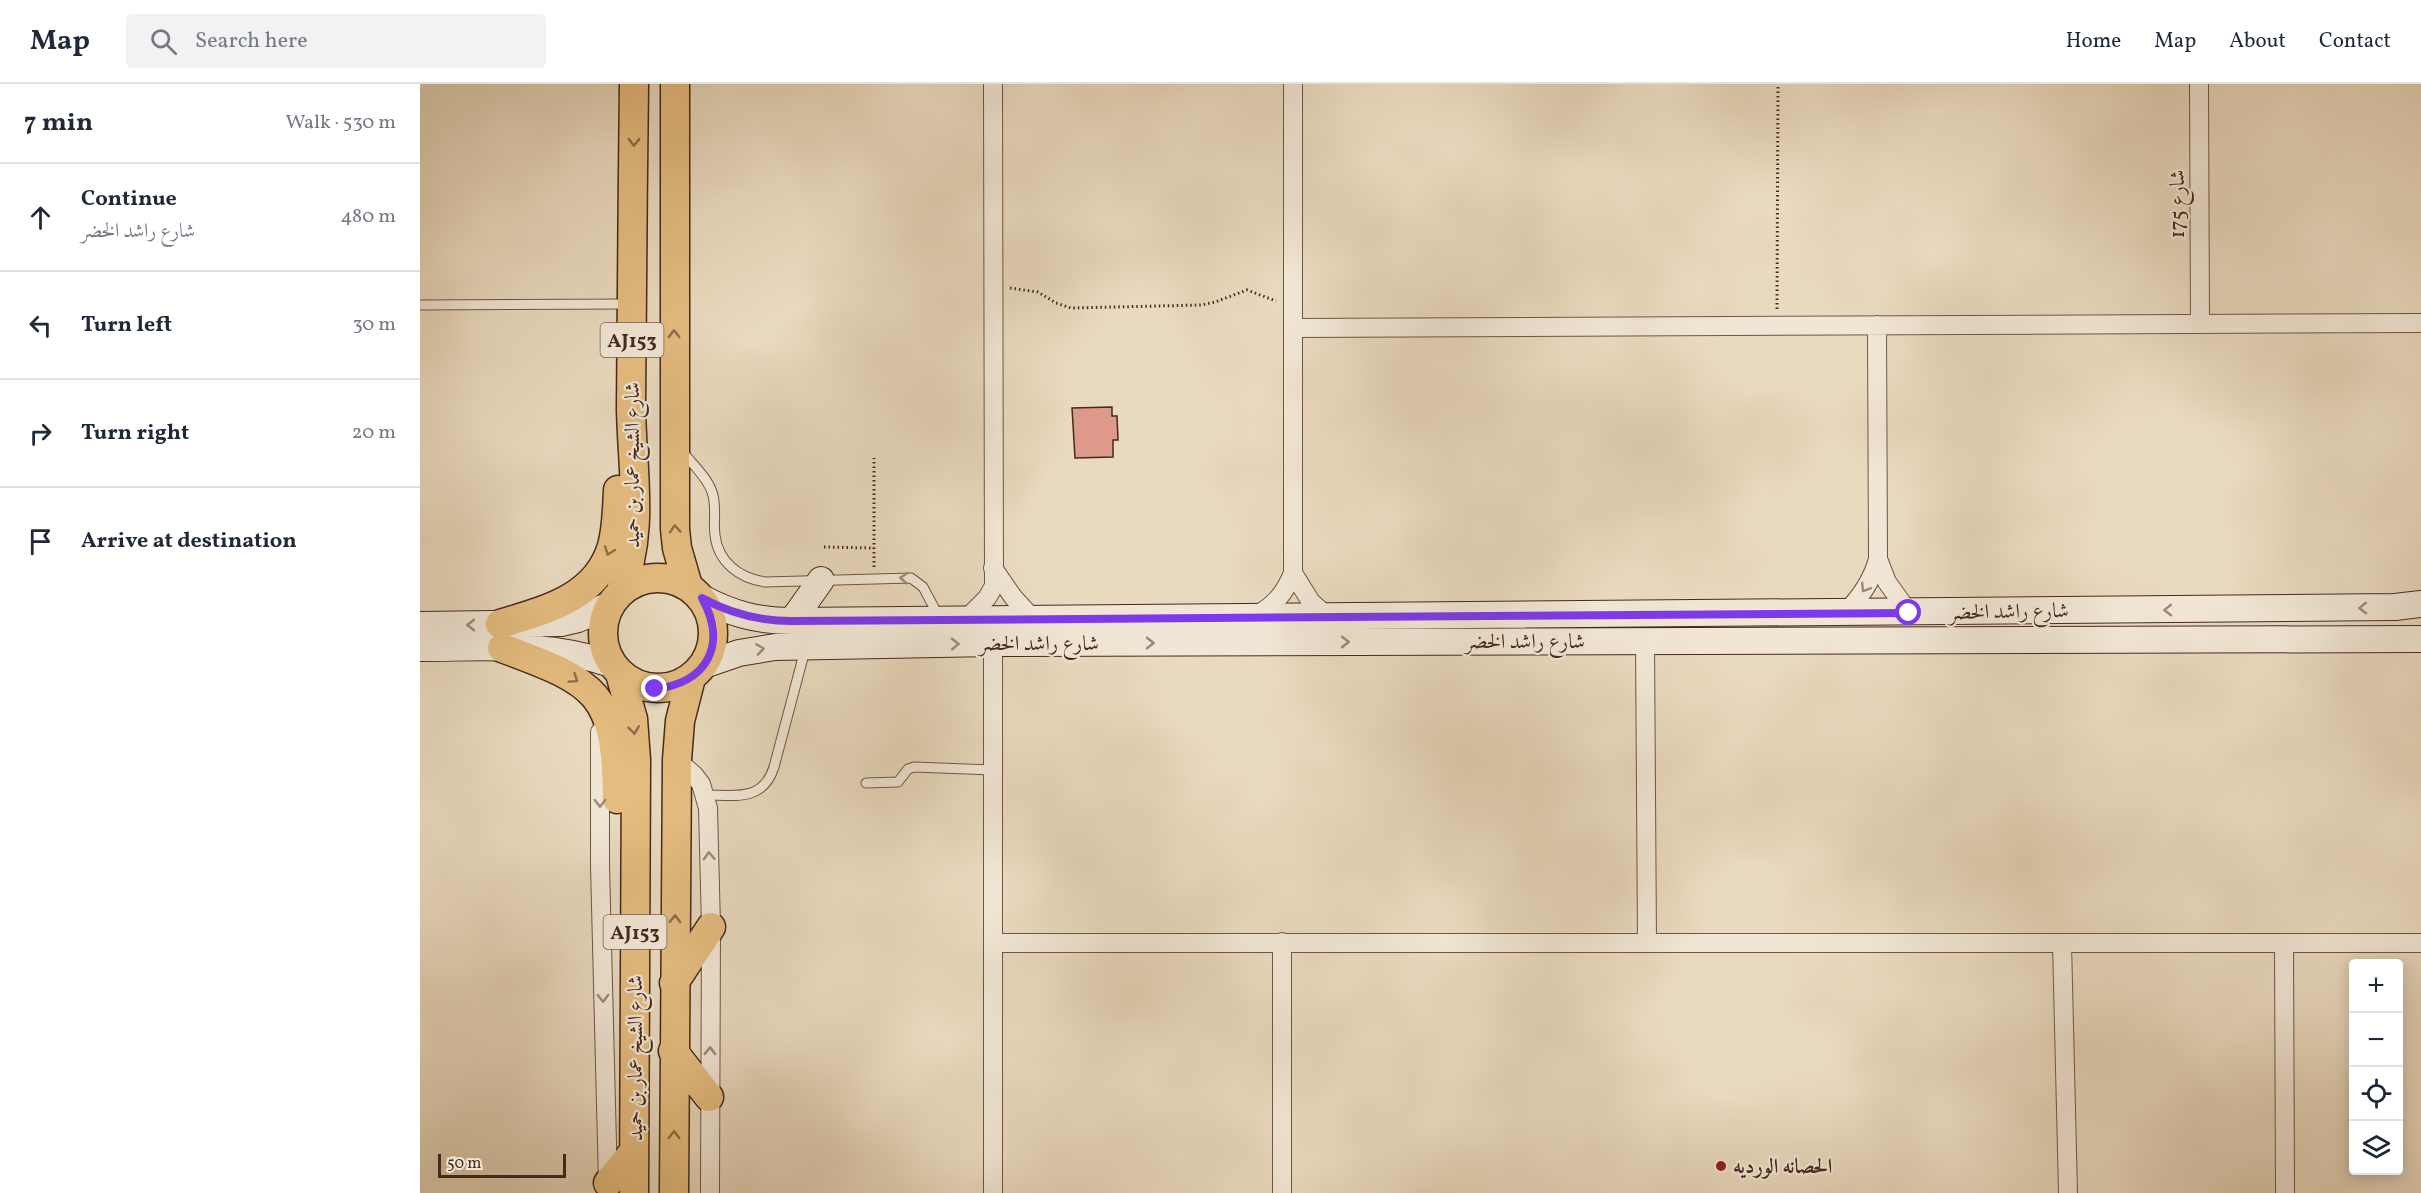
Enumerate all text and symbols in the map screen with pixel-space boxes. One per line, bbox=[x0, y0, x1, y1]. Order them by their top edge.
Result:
search box bbox=[126, 14, 546, 68]
text: Map bbox=[30, 22, 90, 61]
icon: search bbox=[147, 25, 180, 58]
text: Search here bbox=[195, 26, 308, 57]
text: Home bbox=[2066, 27, 2121, 56]
text: Map bbox=[2154, 27, 2196, 56]
text: About bbox=[2229, 27, 2286, 56]
text: Contact bbox=[2319, 27, 2391, 56]
text: 7 min bbox=[24, 105, 93, 141]
text: Walk · 530 m bbox=[285, 109, 396, 137]
one-way arrow bbox=[627, 138, 640, 147]
street label: شارع 175 bbox=[2164, 169, 2195, 239]
text: Continue bbox=[81, 184, 177, 215]
icon: ahead bbox=[24, 201, 57, 234]
text: 480 m bbox=[341, 203, 396, 231]
text: شارع راشد الخضر bbox=[81, 218, 195, 246]
icon: left bbox=[24, 309, 57, 342]
text: Turn left bbox=[81, 310, 172, 341]
text: 30 m bbox=[352, 311, 396, 339]
road number: AJ153 bbox=[600, 323, 664, 357]
one-way arrow bbox=[668, 330, 680, 339]
street label: شارع الشيخ عمار بن حميد bbox=[619, 382, 651, 548]
icon: right bbox=[24, 417, 57, 450]
text: Turn right bbox=[81, 418, 189, 449]
text: 20 m bbox=[352, 419, 396, 447]
icon: arrive bbox=[24, 525, 57, 558]
one-way arrow bbox=[669, 525, 682, 534]
text: Arrive at destination bbox=[81, 526, 297, 557]
one-way arrow bbox=[604, 546, 617, 556]
one-way arrow bbox=[899, 572, 908, 585]
one-way arrow bbox=[1862, 582, 1873, 593]
street label: شارع راشد الخضر bbox=[1947, 597, 2069, 630]
route start bbox=[1895, 599, 1921, 625]
one-way arrow bbox=[2358, 601, 2367, 614]
one-way arrow bbox=[2163, 604, 2172, 616]
one-way arrow bbox=[466, 618, 475, 631]
street label: شارع راشد الخضر bbox=[1463, 628, 1585, 659]
street label: شارع راشد الخضر bbox=[977, 630, 1099, 661]
one-way arrow bbox=[1341, 636, 1350, 648]
one-way arrow bbox=[1146, 637, 1155, 649]
one-way arrow bbox=[951, 638, 960, 650]
one-way arrow bbox=[756, 644, 765, 656]
one-way arrow bbox=[568, 672, 579, 683]
route end bbox=[641, 675, 667, 701]
one-way arrow bbox=[628, 726, 640, 735]
one-way arrow bbox=[594, 799, 606, 808]
one-way arrow bbox=[703, 851, 716, 860]
one-way arrow bbox=[669, 914, 681, 923]
road number: AJ153 bbox=[604, 915, 666, 949]
map controls bbox=[2349, 959, 2403, 1175]
button: + bbox=[2349, 959, 2403, 1013]
street label: شارع الشيخ عمار بن حميد bbox=[622, 975, 654, 1141]
one-way arrow bbox=[597, 994, 610, 1003]
button: − bbox=[2349, 1013, 2403, 1067]
one-way arrow bbox=[703, 1046, 716, 1055]
button: locate bbox=[2349, 1067, 2403, 1121]
button: layers bbox=[2349, 1121, 2403, 1175]
one-way arrow bbox=[668, 1130, 680, 1139]
scale bar bbox=[438, 1151, 566, 1178]
text: 50 m bbox=[447, 1153, 481, 1175]
place label: الحصانه الورديه bbox=[1733, 1153, 1832, 1182]
marker: الحصانه الورديه bbox=[1714, 1159, 1728, 1173]

